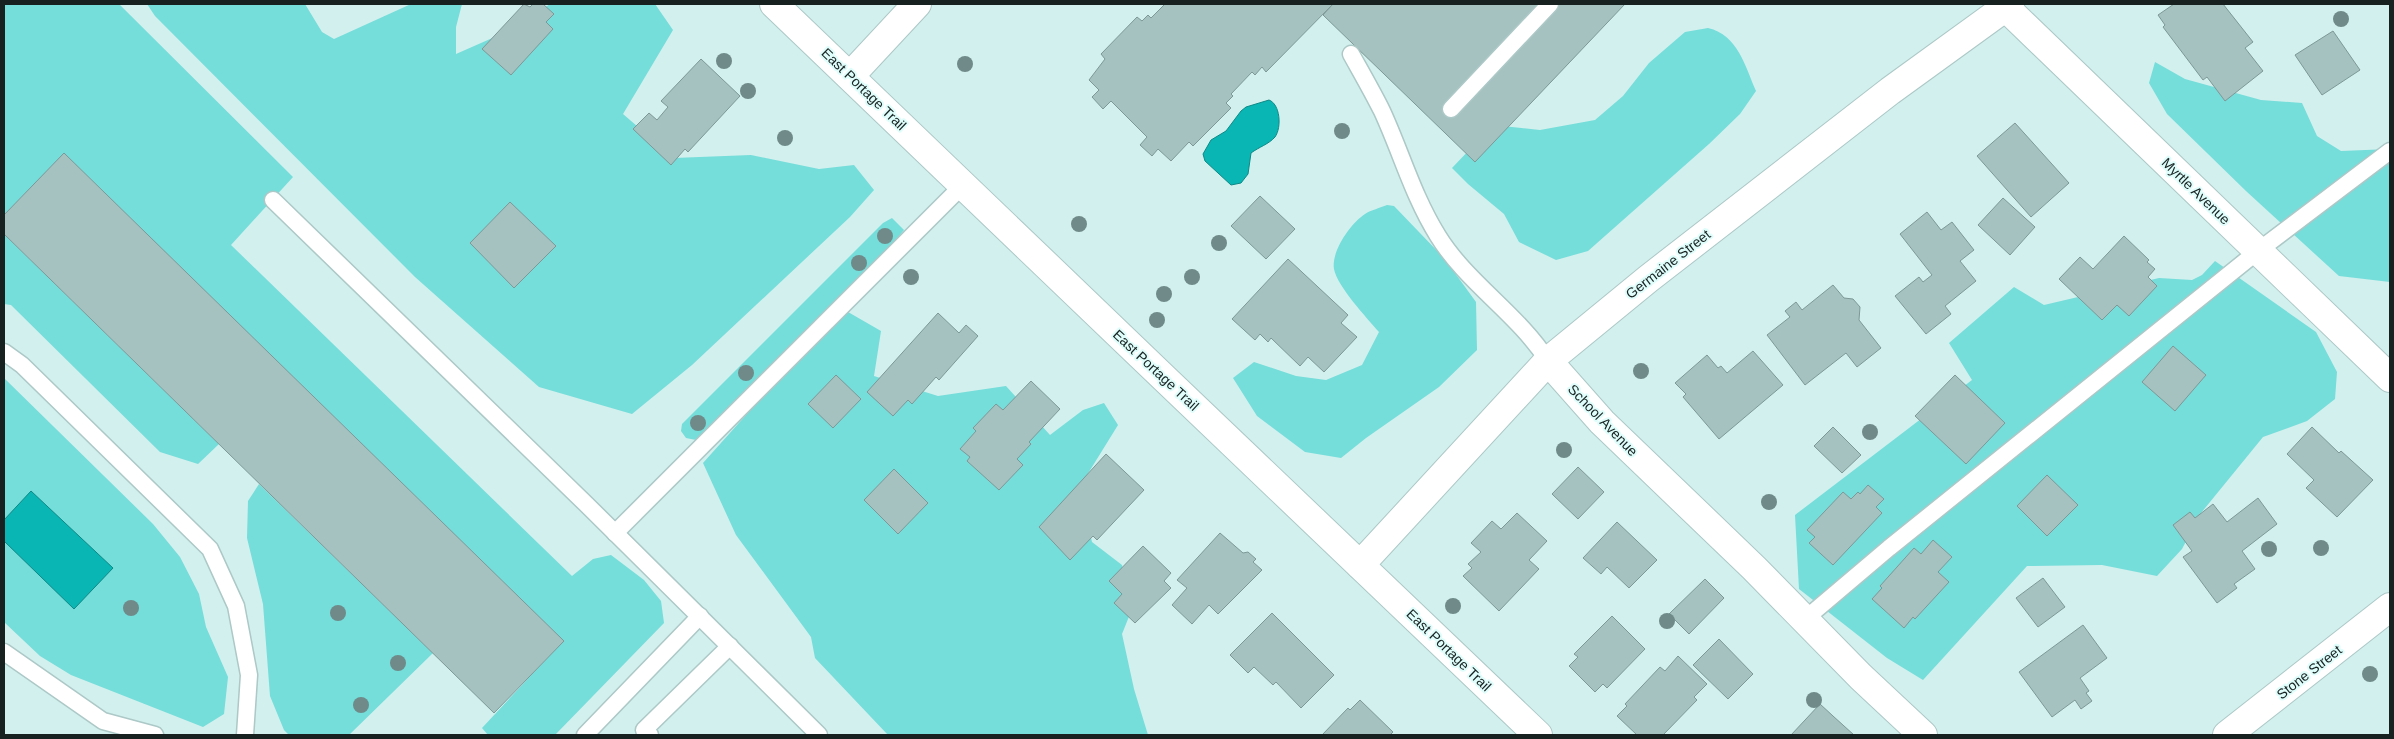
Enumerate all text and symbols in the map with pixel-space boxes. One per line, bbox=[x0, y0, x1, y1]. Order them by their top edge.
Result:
street label: East Portage Trail bbox=[818, 45, 910, 133]
street label: Myrtle Avenue bbox=[2159, 155, 2234, 228]
street label: Germaine Street bbox=[1623, 226, 1713, 302]
street label: East Portage Trail bbox=[1110, 326, 1202, 414]
street label: School Avenue bbox=[1565, 381, 1641, 459]
street label: East Portage Trail bbox=[1403, 606, 1495, 694]
street label: Stone Street bbox=[2273, 642, 2345, 702]

